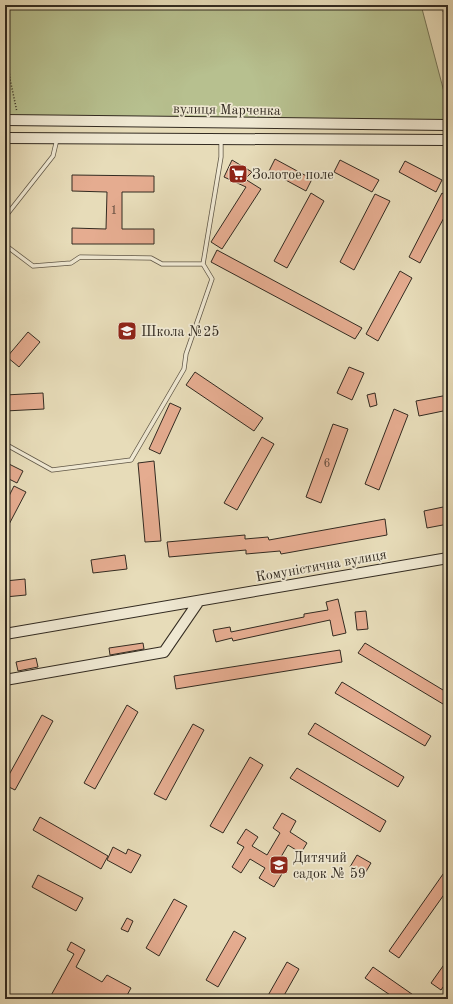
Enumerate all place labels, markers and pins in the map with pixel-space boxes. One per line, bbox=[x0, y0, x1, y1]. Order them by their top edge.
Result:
supermarket icon: Золотое поле bbox=[227, 163, 249, 185]
place label: Золотое поле bbox=[252, 168, 334, 182]
school or university icon: Школа №25 bbox=[116, 320, 138, 342]
place label: Школа №25 bbox=[141, 325, 219, 339]
place label: Дитячий садок № 59 bbox=[293, 851, 366, 881]
school or university icon: Дитячий садок № 59 bbox=[268, 854, 290, 876]

